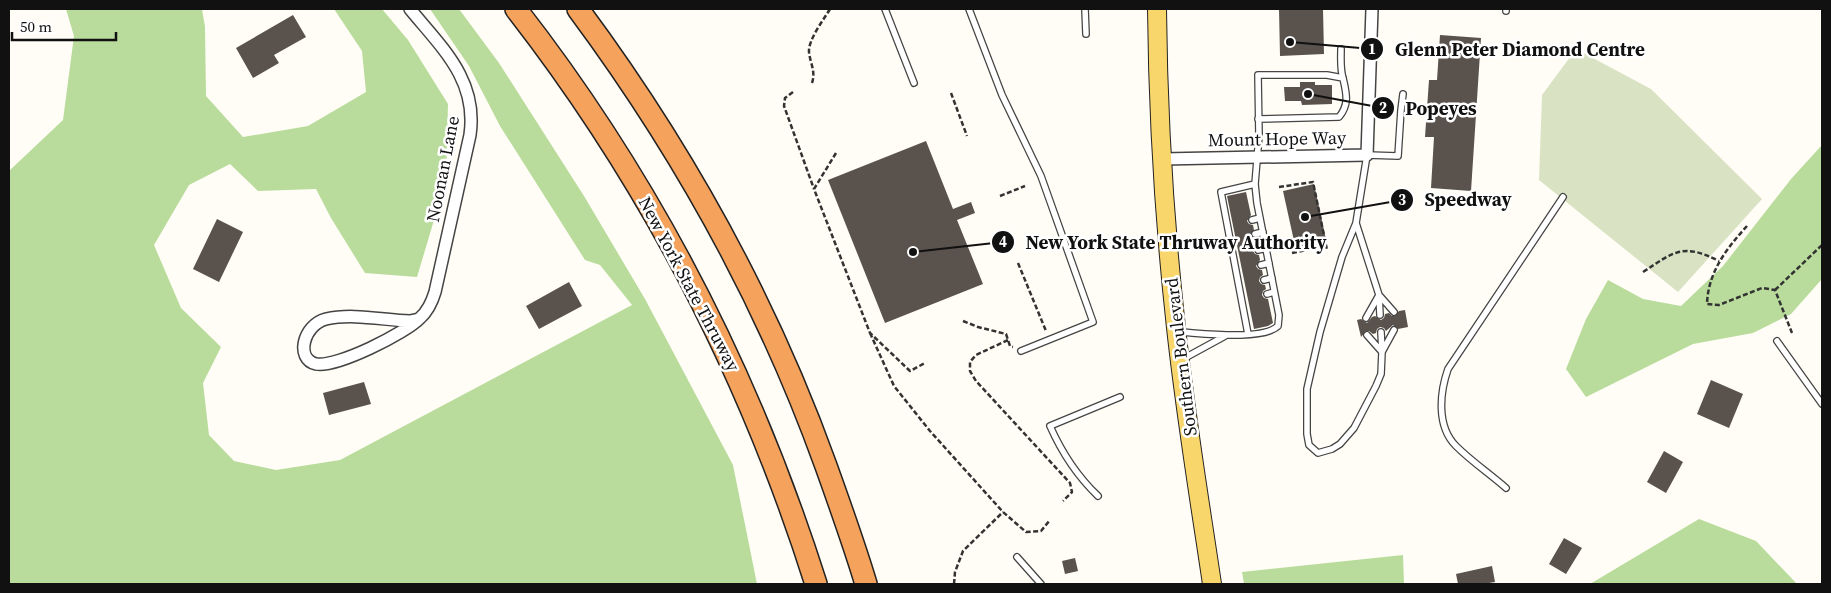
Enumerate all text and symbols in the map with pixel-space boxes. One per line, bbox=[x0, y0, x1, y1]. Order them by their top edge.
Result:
scale bar bbox=[12, 10, 116, 42]
text: 50 m bbox=[20, 16, 52, 37]
callout: Glenn Peter Diamond Centre bbox=[1360, 32, 1655, 66]
text: Glenn Peter Diamond Centre bbox=[1395, 36, 1645, 62]
text: 1 bbox=[1368, 38, 1376, 59]
callout: Popeyes bbox=[1371, 91, 1487, 125]
text: Popeyes bbox=[1405, 95, 1477, 121]
text: 2 bbox=[1379, 97, 1387, 118]
street label: Noonan Lane bbox=[420, 114, 465, 224]
street label: Mount Hope Way bbox=[1208, 125, 1347, 152]
callout: Speedway bbox=[1389, 183, 1522, 217]
text: Speedway bbox=[1424, 186, 1512, 212]
text: 3 bbox=[1398, 189, 1406, 210]
street label: New York State Thruway bbox=[633, 192, 747, 376]
callout: New York State Thruway Authority bbox=[990, 225, 1337, 259]
text: New York State Thruway Authority bbox=[1025, 229, 1327, 255]
text: 4 bbox=[999, 231, 1007, 252]
street label: Southern Boulevard bbox=[1158, 276, 1203, 438]

